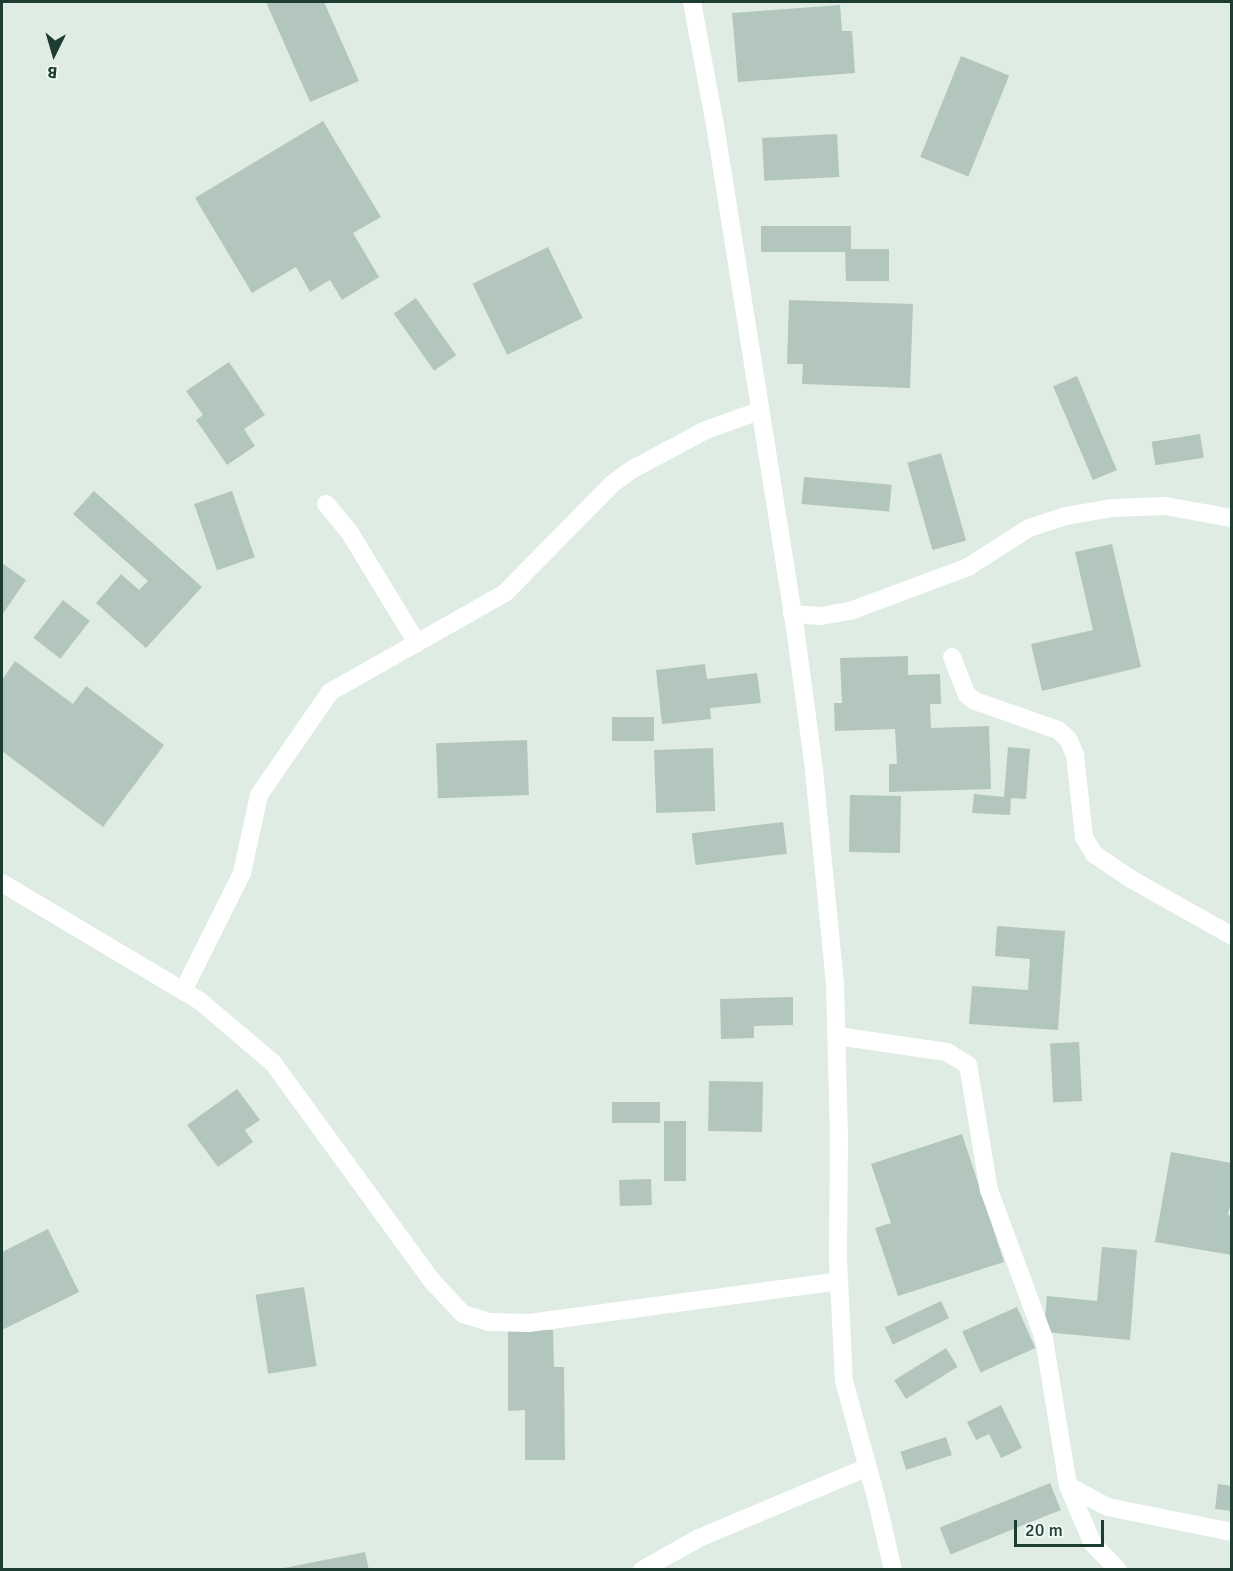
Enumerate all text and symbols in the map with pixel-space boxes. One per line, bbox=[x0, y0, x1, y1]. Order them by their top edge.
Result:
north arrow bbox=[24, 24, 84, 84]
text: B bbox=[47, 62, 58, 82]
scale bar bbox=[1017, 1508, 1107, 1546]
text: 20 m bbox=[1025, 1519, 1063, 1541]

